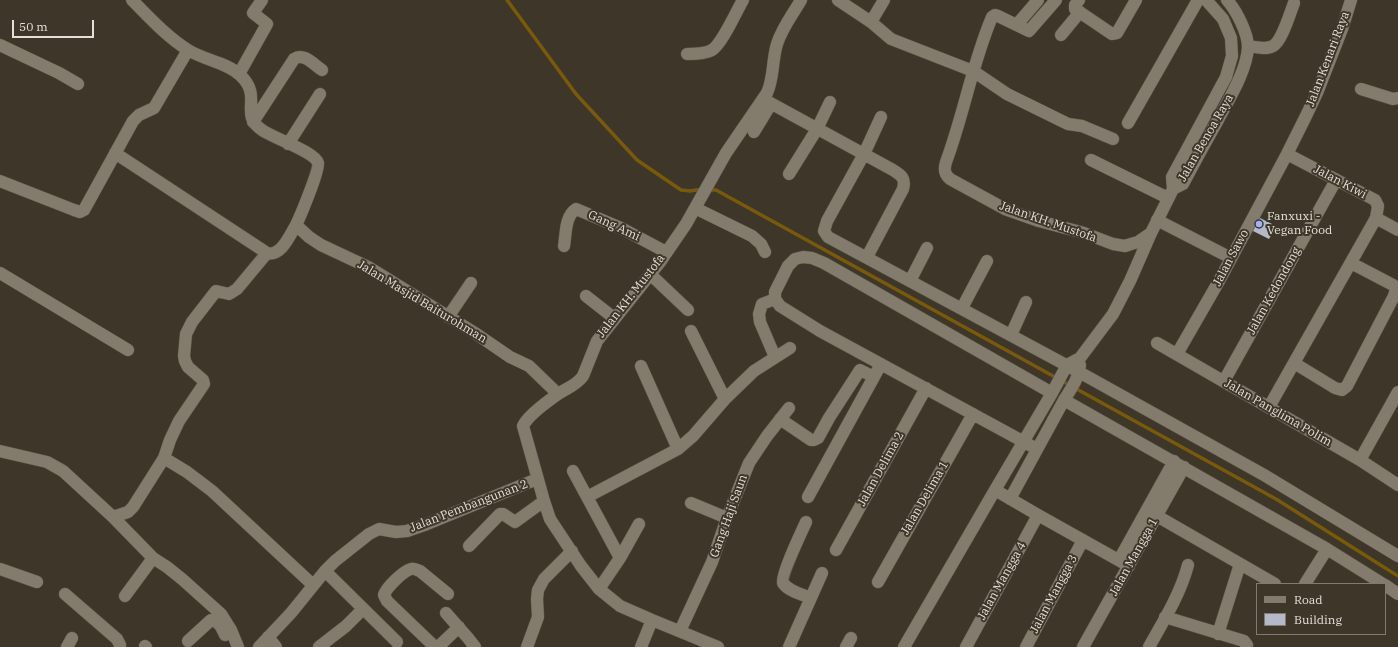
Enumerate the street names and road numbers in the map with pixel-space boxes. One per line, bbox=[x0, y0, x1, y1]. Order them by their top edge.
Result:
street label: Jalan Kenari Raya bbox=[1303, 9, 1353, 109]
street label: Jalan Benoa Raya bbox=[1175, 92, 1237, 184]
street label: Jalan Kiwi bbox=[1311, 162, 1369, 202]
street label: Jalan KH. Mustofa bbox=[998, 199, 1098, 245]
street label: Gang Ami bbox=[586, 208, 642, 244]
street label: Jalan Sawo bbox=[1210, 227, 1252, 289]
street label: Jalan Kedondong bbox=[1244, 245, 1304, 337]
street label: Jalan KH. Mustofa bbox=[594, 251, 668, 341]
street label: Jalan Masjid Baiturohman bbox=[355, 258, 489, 346]
street label: Jalan Panglima Polim bbox=[1222, 376, 1334, 450]
street label: Jalan Delima 2 bbox=[855, 429, 907, 509]
street label: Jalan Delima 1 bbox=[898, 459, 952, 537]
street label: Gang Haji Saun bbox=[707, 473, 751, 559]
street label: Jalan Pembangunan 2 bbox=[408, 477, 530, 535]
street label: Jalan Mangga 1 bbox=[1107, 516, 1161, 598]
street label: Jalan Mangga 4 bbox=[975, 540, 1029, 622]
street label: Jalan Mangga 3 bbox=[1027, 552, 1081, 636]

